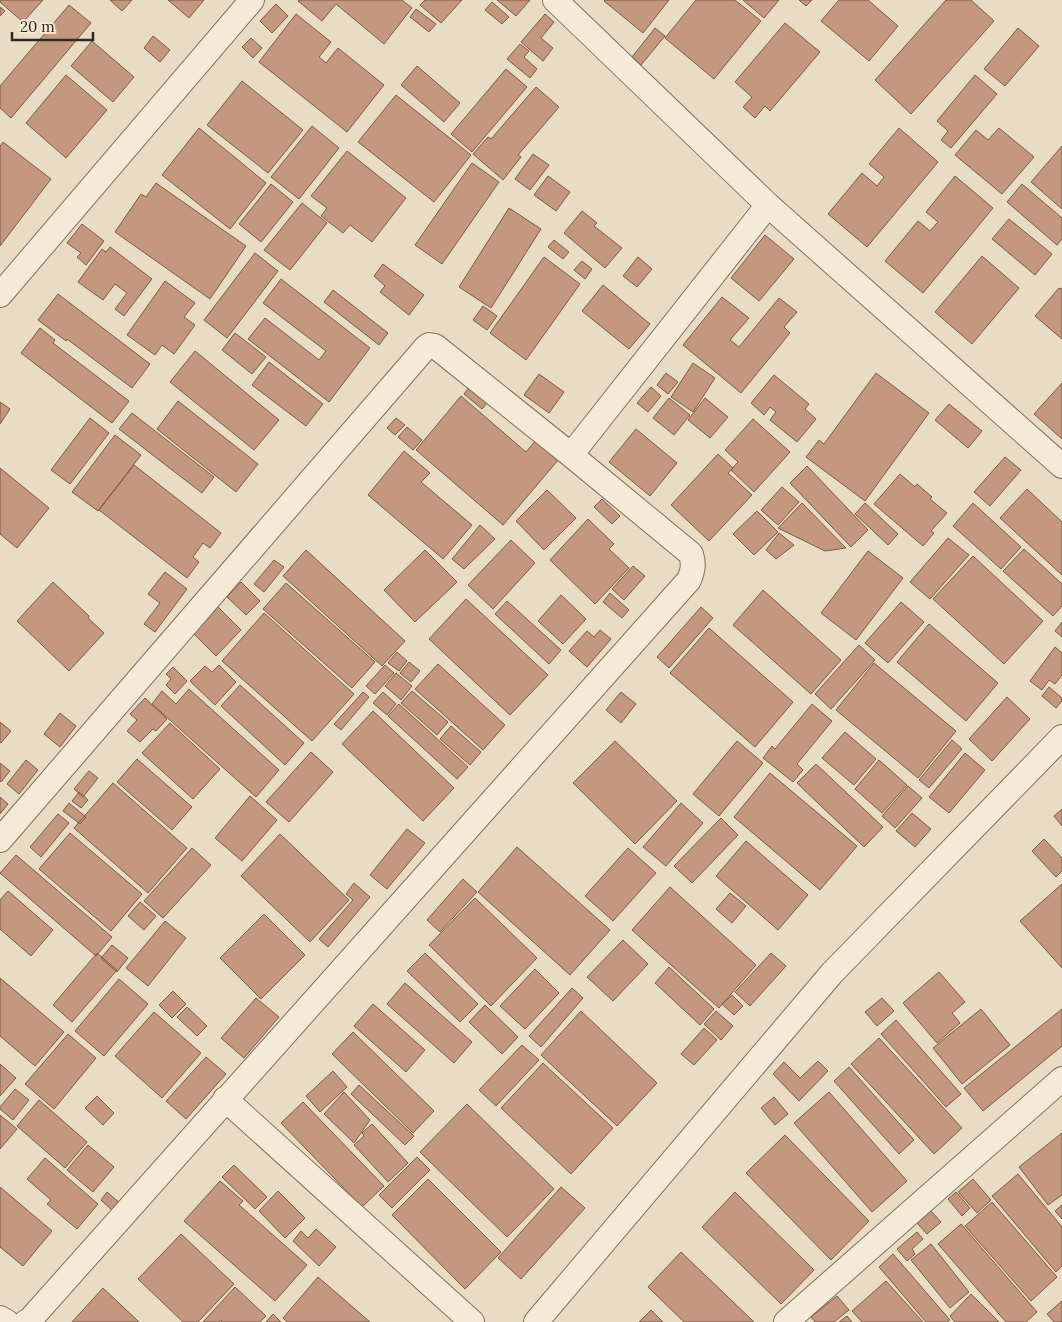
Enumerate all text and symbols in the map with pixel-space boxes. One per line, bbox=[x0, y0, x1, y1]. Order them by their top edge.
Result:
scale bar bbox=[12, 10, 94, 42]
text: 20 m bbox=[20, 17, 55, 36]

